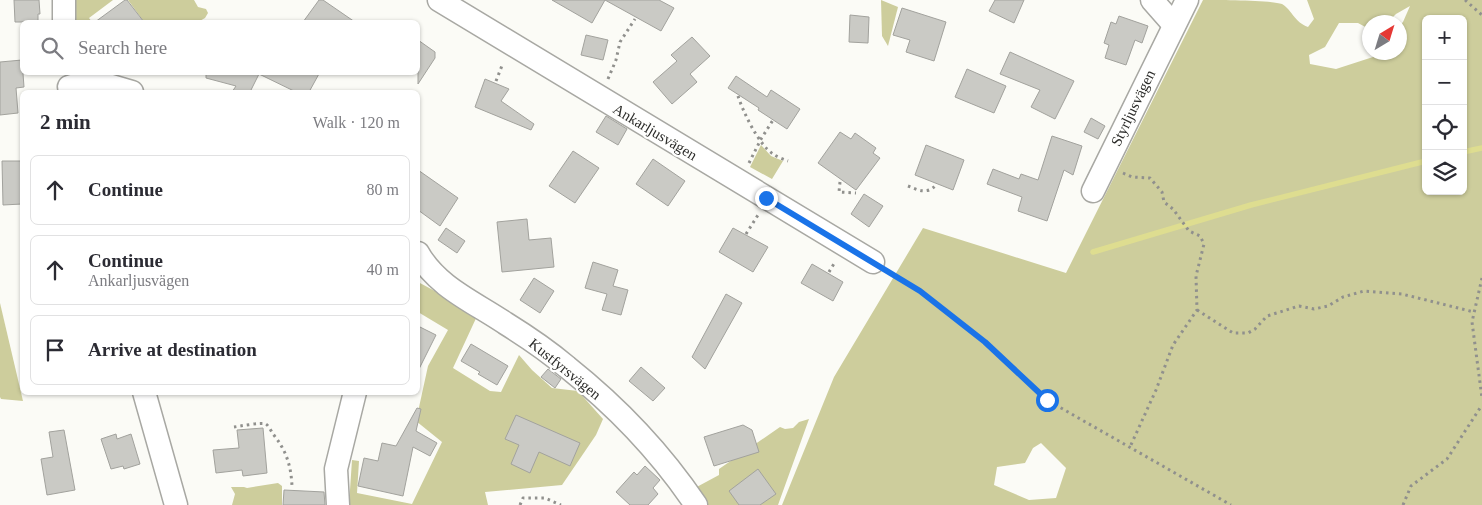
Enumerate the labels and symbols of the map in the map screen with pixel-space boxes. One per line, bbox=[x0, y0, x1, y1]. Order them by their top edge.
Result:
north arrow bbox=[1362, 15, 1407, 60]
street label: Styrljusvägen bbox=[1108, 67, 1158, 149]
street label: Ankarljusvägen bbox=[610, 101, 700, 164]
route end bbox=[755, 187, 778, 210]
street label: Kustfyrsvägen bbox=[526, 335, 604, 403]
route start bbox=[1036, 389, 1059, 412]

